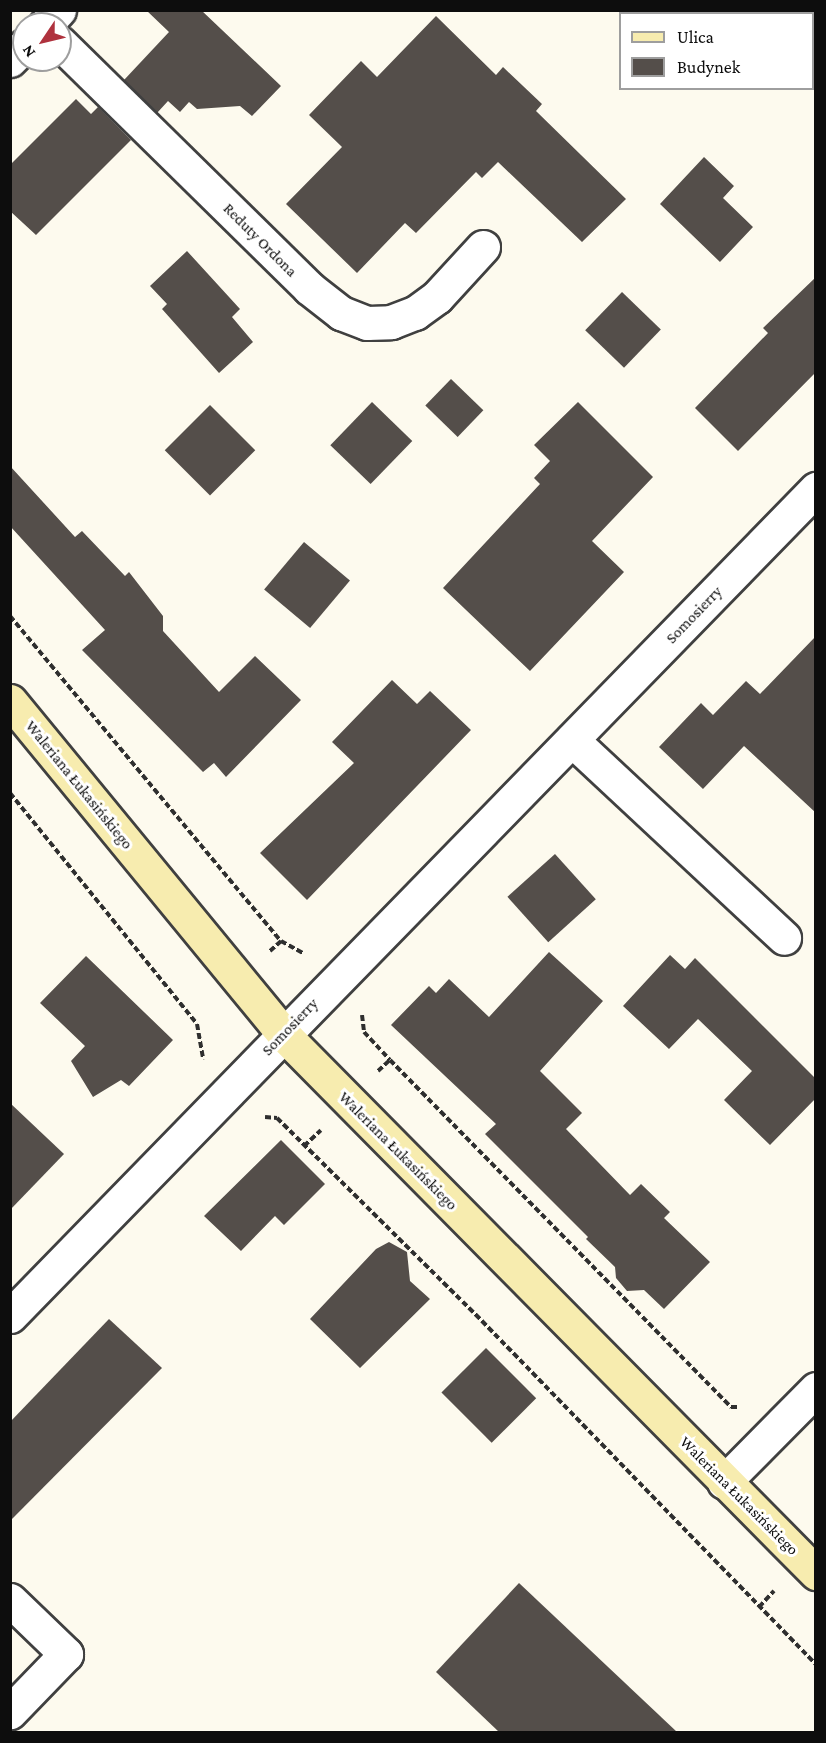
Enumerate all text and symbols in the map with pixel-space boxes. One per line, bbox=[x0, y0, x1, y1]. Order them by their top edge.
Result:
north arrow bbox=[12, 12, 72, 72]
legend bbox=[619, 12, 814, 90]
text: Ulica bbox=[677, 27, 714, 47]
text: N bbox=[18, 42, 39, 61]
text: Budynek bbox=[677, 57, 740, 77]
street label: Reduty Ordona bbox=[219, 199, 301, 281]
street label: Somosierry bbox=[662, 582, 726, 648]
street label: Waleriana Łukasińskiego bbox=[21, 717, 137, 853]
street label: Somosierry bbox=[258, 994, 322, 1060]
street label: Waleriana Łukasińskiego bbox=[335, 1088, 461, 1214]
street label: Waleriana Łukasińskiego bbox=[676, 1433, 802, 1559]

